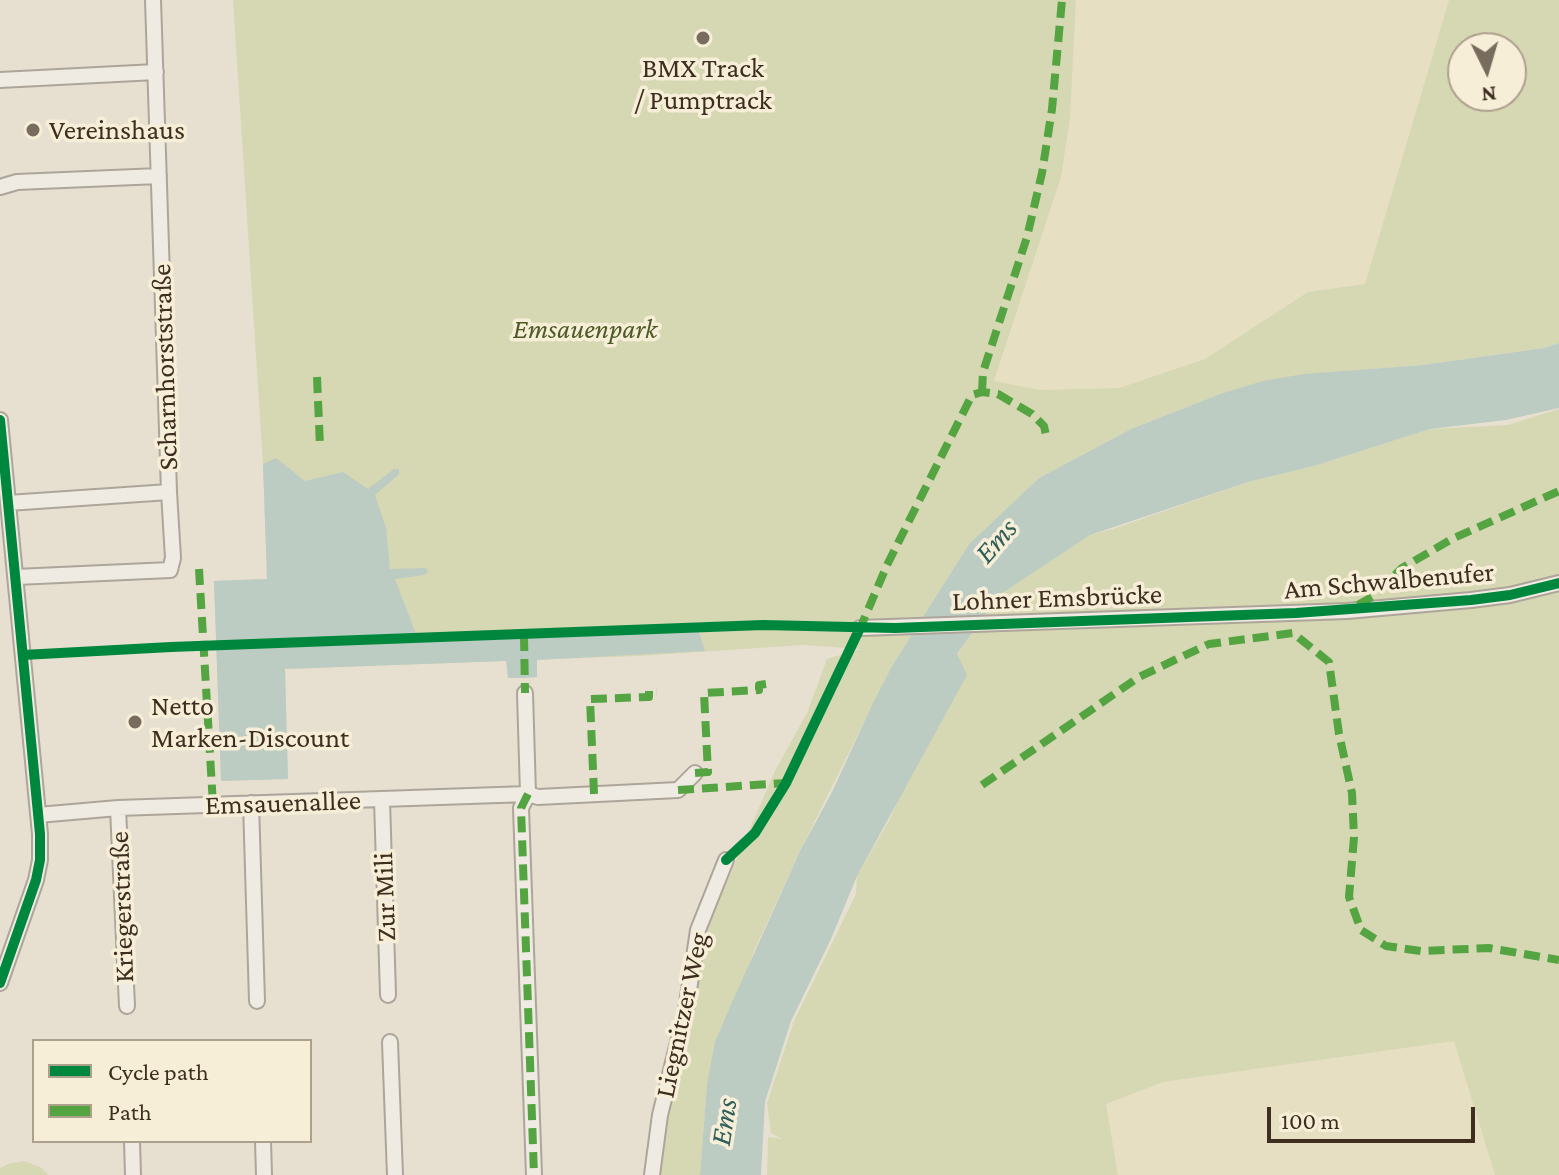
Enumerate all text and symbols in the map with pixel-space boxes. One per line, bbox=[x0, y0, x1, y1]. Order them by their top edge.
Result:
marker: BMX Track / Pumptrack bbox=[694, 29, 712, 47]
north arrow bbox=[1447, 32, 1527, 112]
place label: BMX Track / Pumptrack bbox=[634, 51, 772, 117]
text: N bbox=[1480, 81, 1498, 108]
place label: Vereinshaus bbox=[49, 113, 185, 147]
marker: Vereinshaus bbox=[24, 121, 42, 139]
street label: Scharnhorststraße bbox=[145, 263, 185, 471]
park label: Emsauenpark bbox=[513, 312, 657, 346]
water label: Ems bbox=[967, 511, 1025, 571]
street label: Am Schwalbenufer bbox=[1282, 555, 1496, 607]
street label: Lohner Emsbrücke bbox=[951, 578, 1163, 618]
place label: Netto Marken-Discount bbox=[151, 689, 349, 755]
marker: Netto Marken-Discount bbox=[126, 713, 144, 731]
street label: Emsauenallee bbox=[204, 783, 362, 823]
street label: Kriegerstraße bbox=[103, 831, 141, 983]
street label: Zur Mili bbox=[367, 852, 403, 942]
street label: Liegnitzer Weg bbox=[648, 929, 716, 1101]
legend bbox=[32, 1039, 312, 1143]
text: Cycle path bbox=[108, 1058, 209, 1085]
scale bar bbox=[1271, 1091, 1479, 1141]
water label: Ems bbox=[703, 1096, 745, 1148]
text: Path bbox=[108, 1098, 152, 1125]
text: 100 m bbox=[1281, 1107, 1340, 1134]

